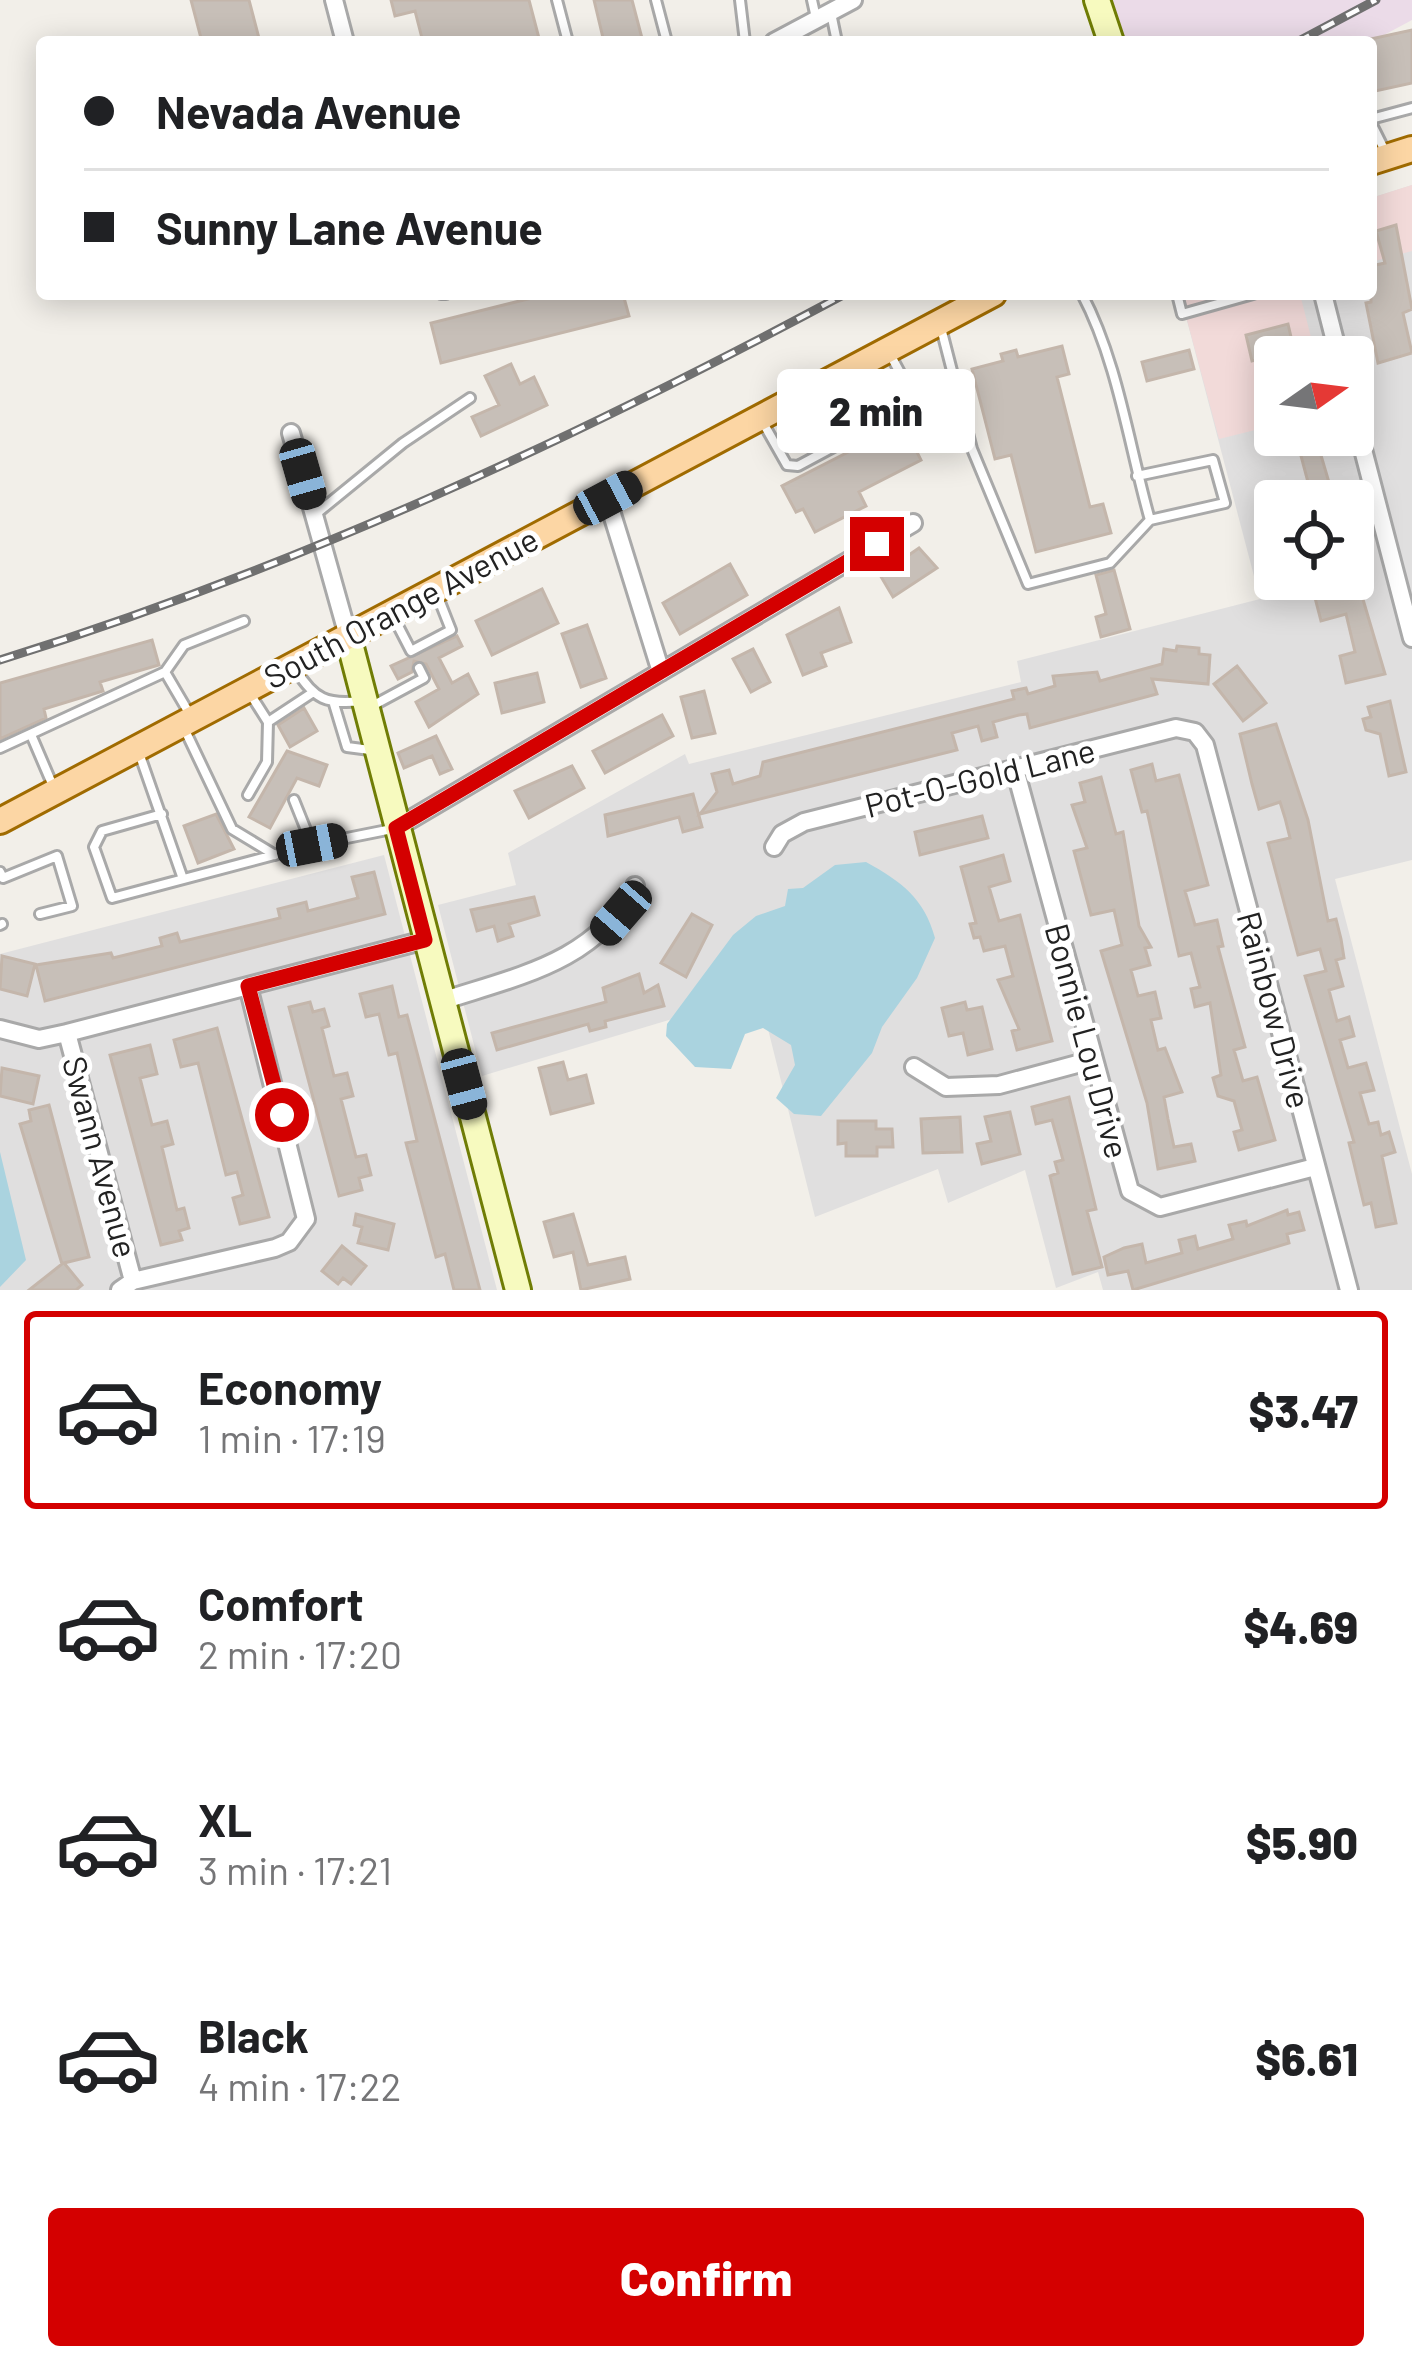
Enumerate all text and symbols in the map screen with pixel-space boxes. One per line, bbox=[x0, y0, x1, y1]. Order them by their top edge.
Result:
text: Nevada Avenue bbox=[156, 84, 461, 138]
text: Sunny Lane Avenue bbox=[156, 200, 543, 254]
north arrow bbox=[1254, 336, 1374, 456]
map controls bbox=[1254, 336, 1374, 600]
callout: 2 min bbox=[778, 370, 976, 454]
text: 2 min bbox=[829, 387, 923, 434]
car bbox=[276, 434, 330, 514]
car bbox=[568, 465, 648, 531]
button: locate bbox=[1254, 480, 1374, 600]
route end bbox=[850, 517, 904, 571]
street label: South Orange Avenue bbox=[256, 518, 545, 696]
street label: Pot-O-Gold Lane bbox=[860, 729, 1099, 825]
car bbox=[273, 820, 351, 870]
car bbox=[584, 874, 658, 952]
street label: Rainbow Drive bbox=[1229, 907, 1320, 1113]
street label: Bonnie Lou Drive bbox=[1037, 919, 1139, 1163]
car bbox=[437, 1045, 491, 1123]
street label: Swann Avenue bbox=[55, 1052, 147, 1262]
route start bbox=[255, 1088, 309, 1142]
icon: car bbox=[54, 1356, 162, 1464]
text: Economy bbox=[198, 1360, 382, 1414]
text: $3.47 bbox=[1249, 1383, 1358, 1437]
text: 1 min · 17:19 bbox=[198, 1414, 386, 1461]
icon: car bbox=[54, 1572, 162, 1680]
text: Comfort bbox=[198, 1576, 364, 1630]
text: $4.69 bbox=[1243, 1599, 1358, 1653]
text: 2 min · 17:20 bbox=[198, 1630, 402, 1677]
icon: car bbox=[54, 1788, 162, 1896]
text: XL bbox=[198, 1792, 252, 1846]
text: $5.90 bbox=[1246, 1815, 1358, 1869]
text: 3 min · 17:21 bbox=[198, 1846, 392, 1893]
icon: car bbox=[54, 2004, 162, 2112]
text: Black bbox=[198, 2008, 309, 2062]
text: $6.61 bbox=[1255, 2031, 1358, 2085]
text: 4 min · 17:22 bbox=[198, 2062, 401, 2109]
button: Confirm bbox=[48, 2208, 1364, 2346]

